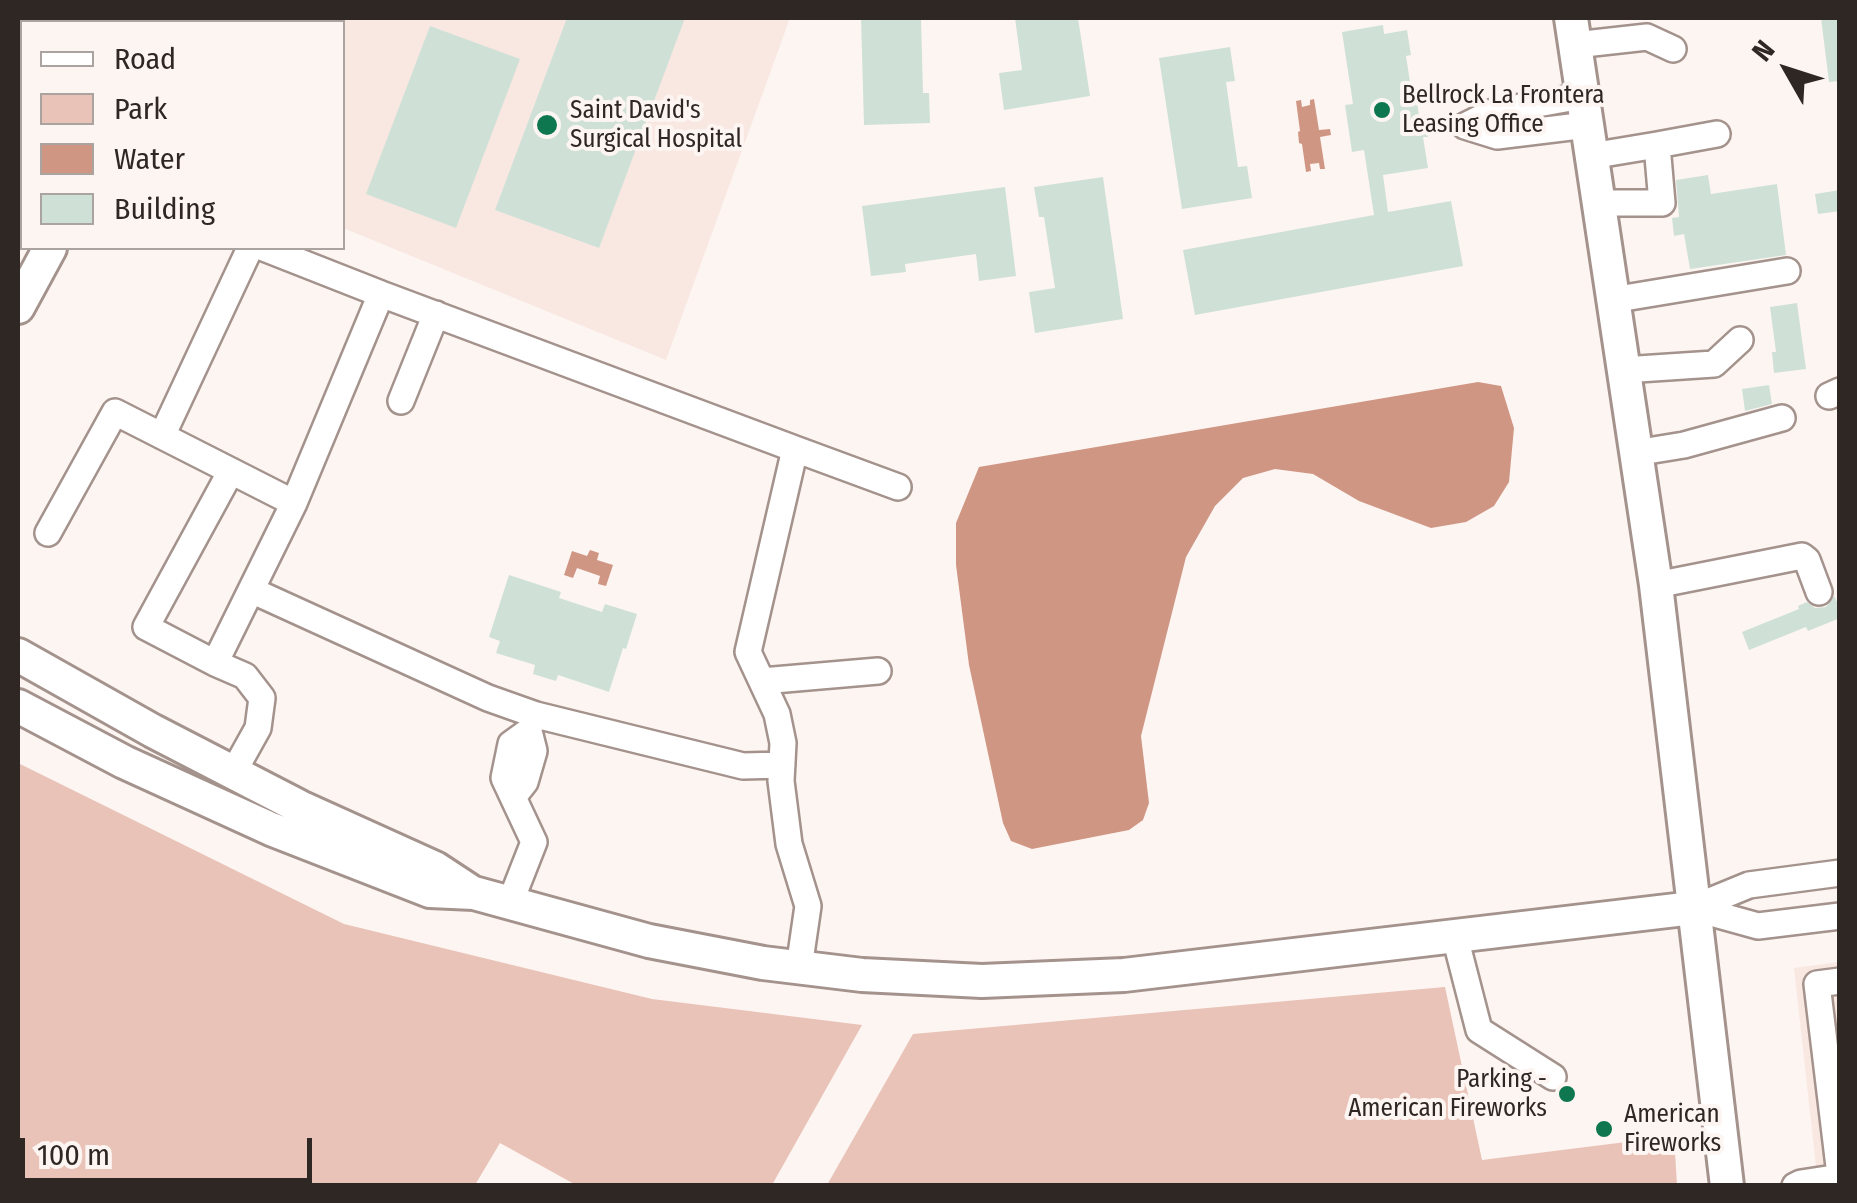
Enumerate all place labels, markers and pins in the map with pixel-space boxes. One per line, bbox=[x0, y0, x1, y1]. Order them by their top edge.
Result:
place label: Bellrock La Frontera Leasing Office bbox=[1402, 81, 1604, 140]
place label: Saint David's Surgical Hospital bbox=[570, 96, 742, 155]
marker: Bellrock La Frontera Leasing Office bbox=[1371, 99, 1393, 121]
marker: Saint David's Surgical Hospital bbox=[534, 112, 560, 138]
place label: Parking - American Fireworks bbox=[1348, 1065, 1547, 1124]
marker: Parking - American Fireworks bbox=[1556, 1083, 1578, 1105]
place label: American Fireworks bbox=[1624, 1100, 1721, 1159]
marker: American Fireworks bbox=[1593, 1118, 1615, 1140]

